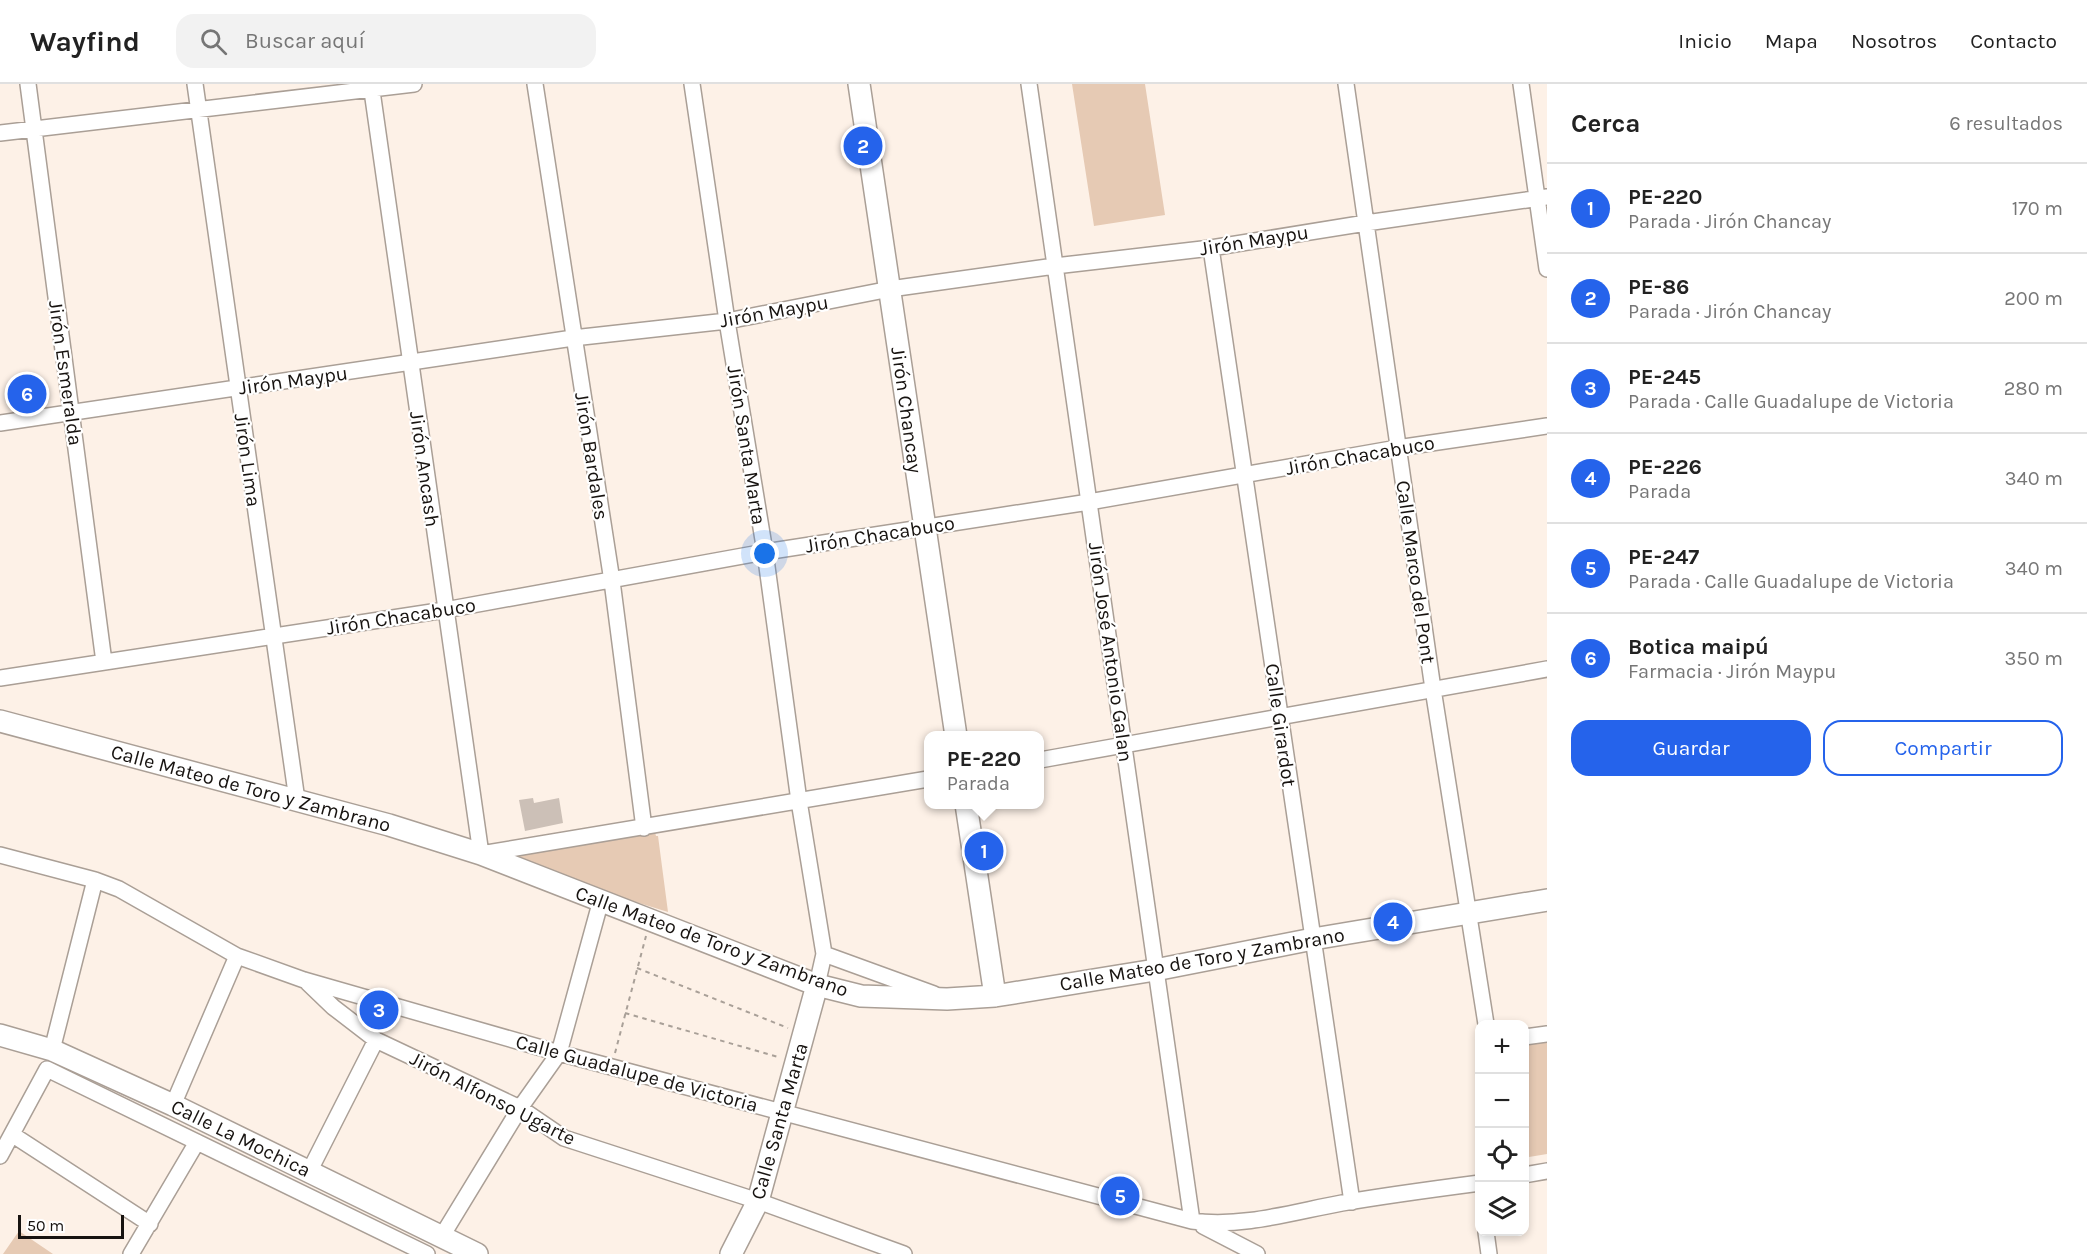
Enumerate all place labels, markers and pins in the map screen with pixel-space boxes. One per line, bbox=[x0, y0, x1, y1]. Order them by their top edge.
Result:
pin: 2 bbox=[844, 124, 882, 168]
pin: 6 bbox=[8, 372, 46, 416]
pin: 1 bbox=[964, 828, 1004, 873]
pin: 4 bbox=[1374, 900, 1412, 944]
pin: 3 bbox=[360, 988, 398, 1032]
pin: 5 bbox=[1100, 1174, 1140, 1218]

